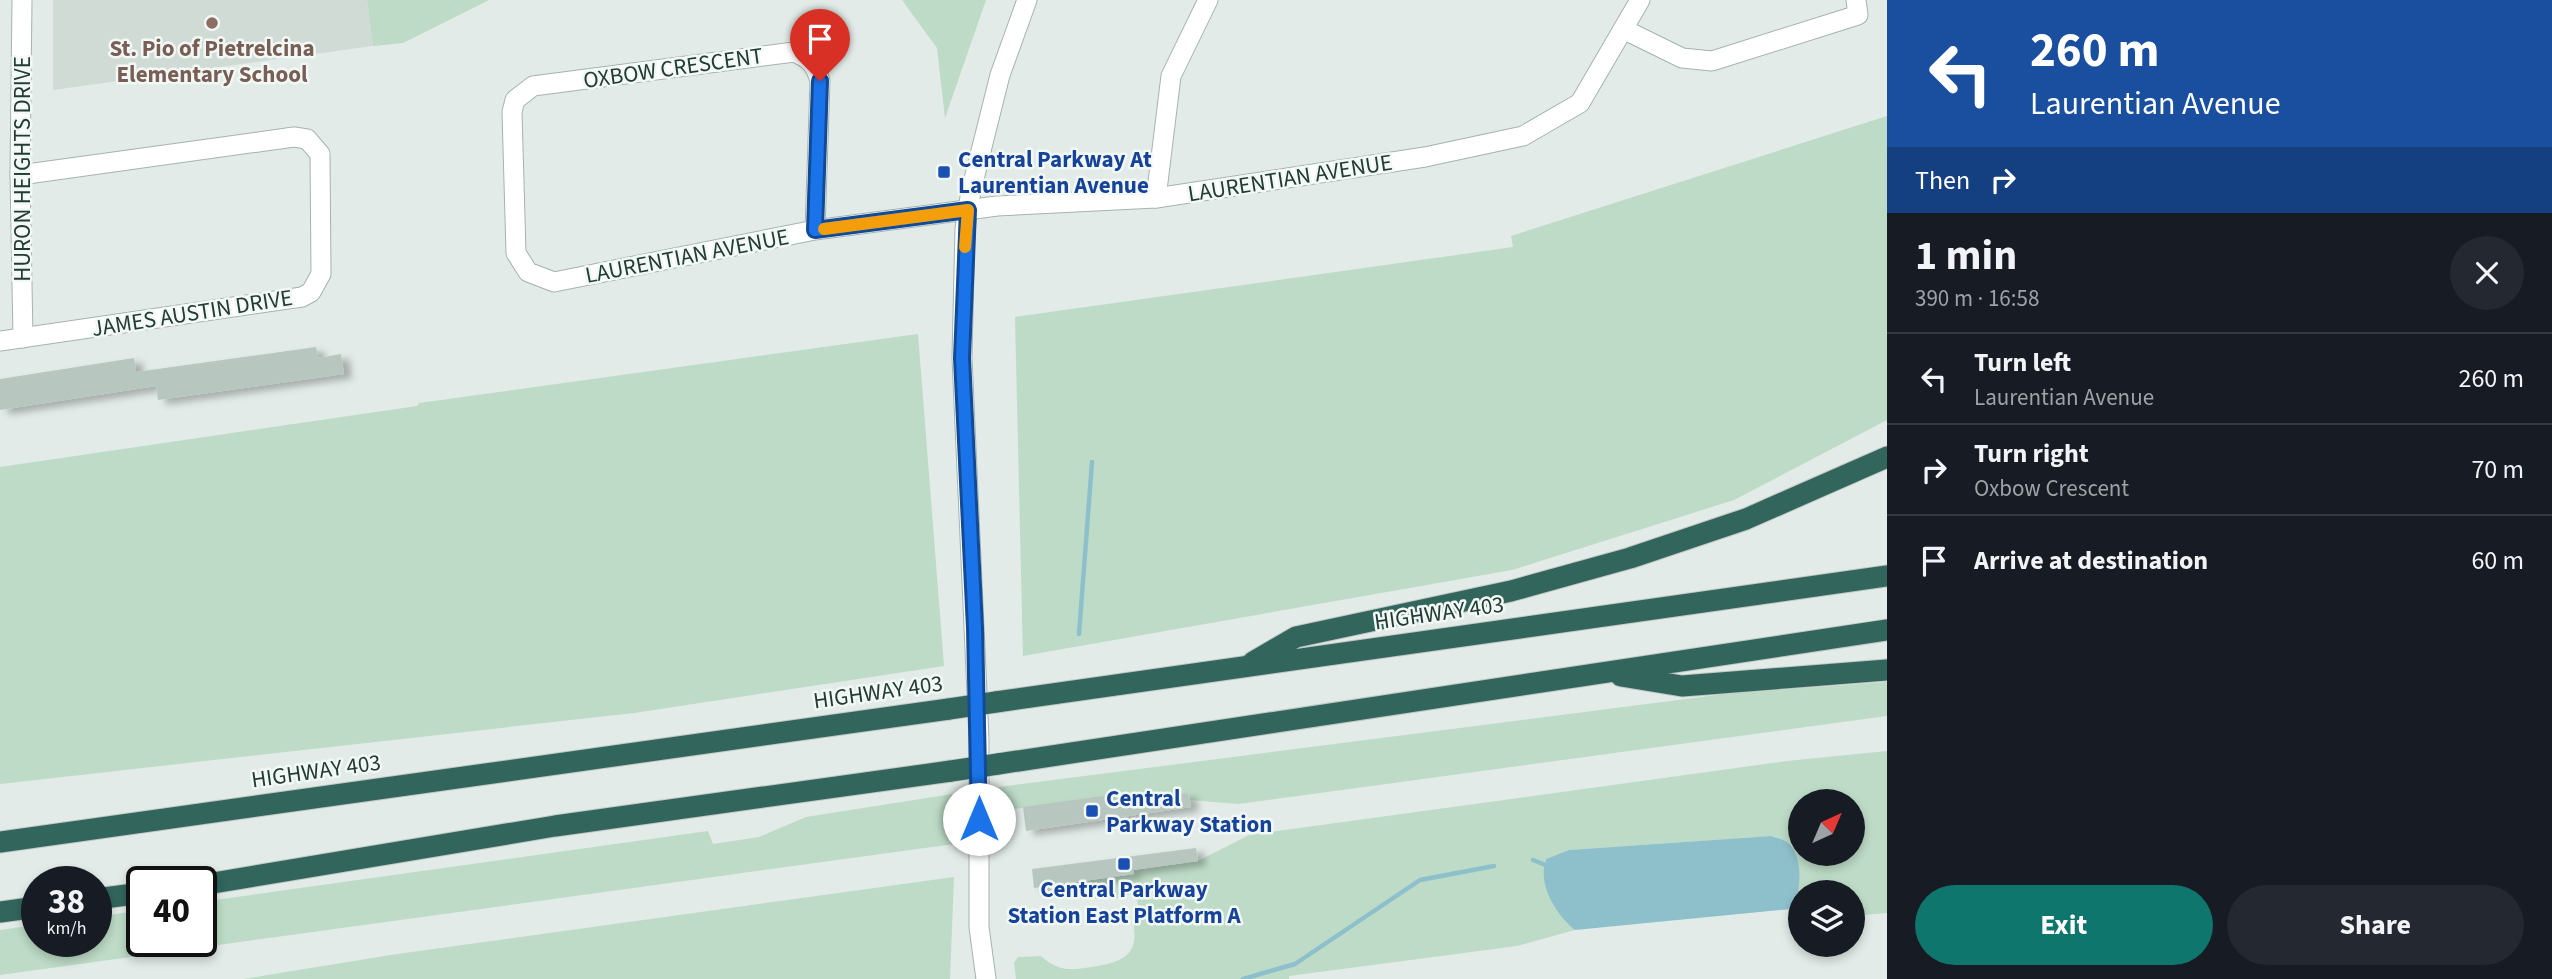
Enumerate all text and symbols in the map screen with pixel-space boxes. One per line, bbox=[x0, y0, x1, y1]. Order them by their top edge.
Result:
pin bbox=[790, 9, 850, 81]
marker: St. Pio of Pietrelcina Elementary School bbox=[204, 15, 220, 31]
text: 260 m bbox=[2030, 16, 2159, 86]
icon: arrive bbox=[801, 20, 839, 58]
icon: left bbox=[1915, 28, 2006, 119]
place label: St. Pio of Pietrelcina Elementary School bbox=[109, 32, 315, 91]
street label: OXBOW CRESCENT bbox=[581, 39, 765, 97]
street label: HURON HEIGHTS DRIVE bbox=[6, 56, 39, 282]
text: Laurentian Avenue bbox=[2030, 81, 2281, 127]
place label: Central Parkway At Laurentian Avenue bbox=[958, 143, 1152, 202]
street label: LAURENTIAN AVENUE bbox=[1185, 146, 1395, 210]
icon: right bbox=[1984, 161, 2022, 199]
text: Then bbox=[1915, 162, 1970, 199]
marker: Central Parkway At Laurentian Avenue bbox=[936, 164, 952, 180]
street label: LAURENTIAN AVENUE bbox=[582, 220, 792, 292]
text: 1 min bbox=[1915, 226, 2017, 286]
button: close bbox=[2450, 236, 2524, 310]
street label: JAMES AUSTIN DRIVE bbox=[89, 281, 295, 345]
text: 390 m · 16:58 bbox=[1915, 282, 2039, 315]
text: Turn left bbox=[1974, 344, 2071, 381]
icon: left bbox=[1915, 360, 1953, 398]
text: 260 m bbox=[2458, 360, 2524, 397]
text: Laurentian Avenue bbox=[1974, 381, 2154, 414]
text: Turn right bbox=[1974, 435, 2089, 472]
icon: right bbox=[1915, 451, 1953, 489]
text: 70 m bbox=[2471, 451, 2524, 488]
text: Oxbow Crescent bbox=[1974, 472, 2129, 505]
icon: arrive bbox=[1915, 542, 1953, 580]
text: Arrive at destination bbox=[1974, 542, 2208, 579]
text: 60 m bbox=[2471, 542, 2524, 579]
street label: HIGHWAY 403 bbox=[1372, 588, 1506, 638]
street label: HIGHWAY 403 bbox=[811, 667, 945, 717]
street label: HIGHWAY 403 bbox=[249, 746, 383, 796]
position arrow bbox=[942, 782, 1016, 856]
place label: Central Parkway Station bbox=[1106, 782, 1272, 841]
north arrow bbox=[1788, 789, 1866, 866]
map controls bbox=[1788, 789, 1865, 957]
marker: Central Parkway Station bbox=[1084, 803, 1100, 819]
marker: Central Parkway Station East Platform A bbox=[1116, 856, 1132, 872]
speed limit sign: 40 bbox=[126, 866, 217, 957]
place label: Central Parkway Station East Platform A bbox=[1007, 873, 1241, 932]
text: 38 bbox=[48, 877, 85, 927]
button: layers bbox=[1788, 880, 1865, 957]
button: Exit bbox=[1915, 885, 2213, 965]
button: Share bbox=[2227, 885, 2524, 965]
text: km/h bbox=[47, 916, 86, 941]

